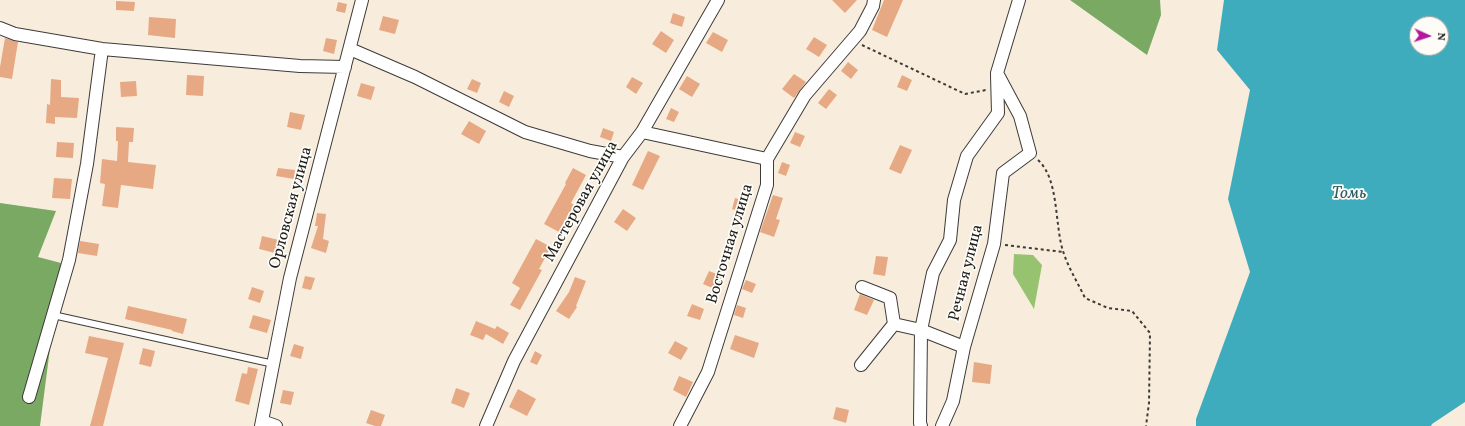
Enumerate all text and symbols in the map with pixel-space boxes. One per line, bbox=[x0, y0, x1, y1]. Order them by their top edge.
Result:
north arrow bbox=[1409, 16, 1449, 56]
text: N bbox=[1433, 32, 1448, 41]
street label: Мастеровая улица bbox=[541, 138, 623, 266]
street label: Орловская улица bbox=[266, 145, 318, 271]
street label: Восточная улица bbox=[704, 182, 758, 306]
water label: Томь bbox=[1332, 185, 1366, 205]
street label: Речная улица bbox=[946, 223, 988, 323]

